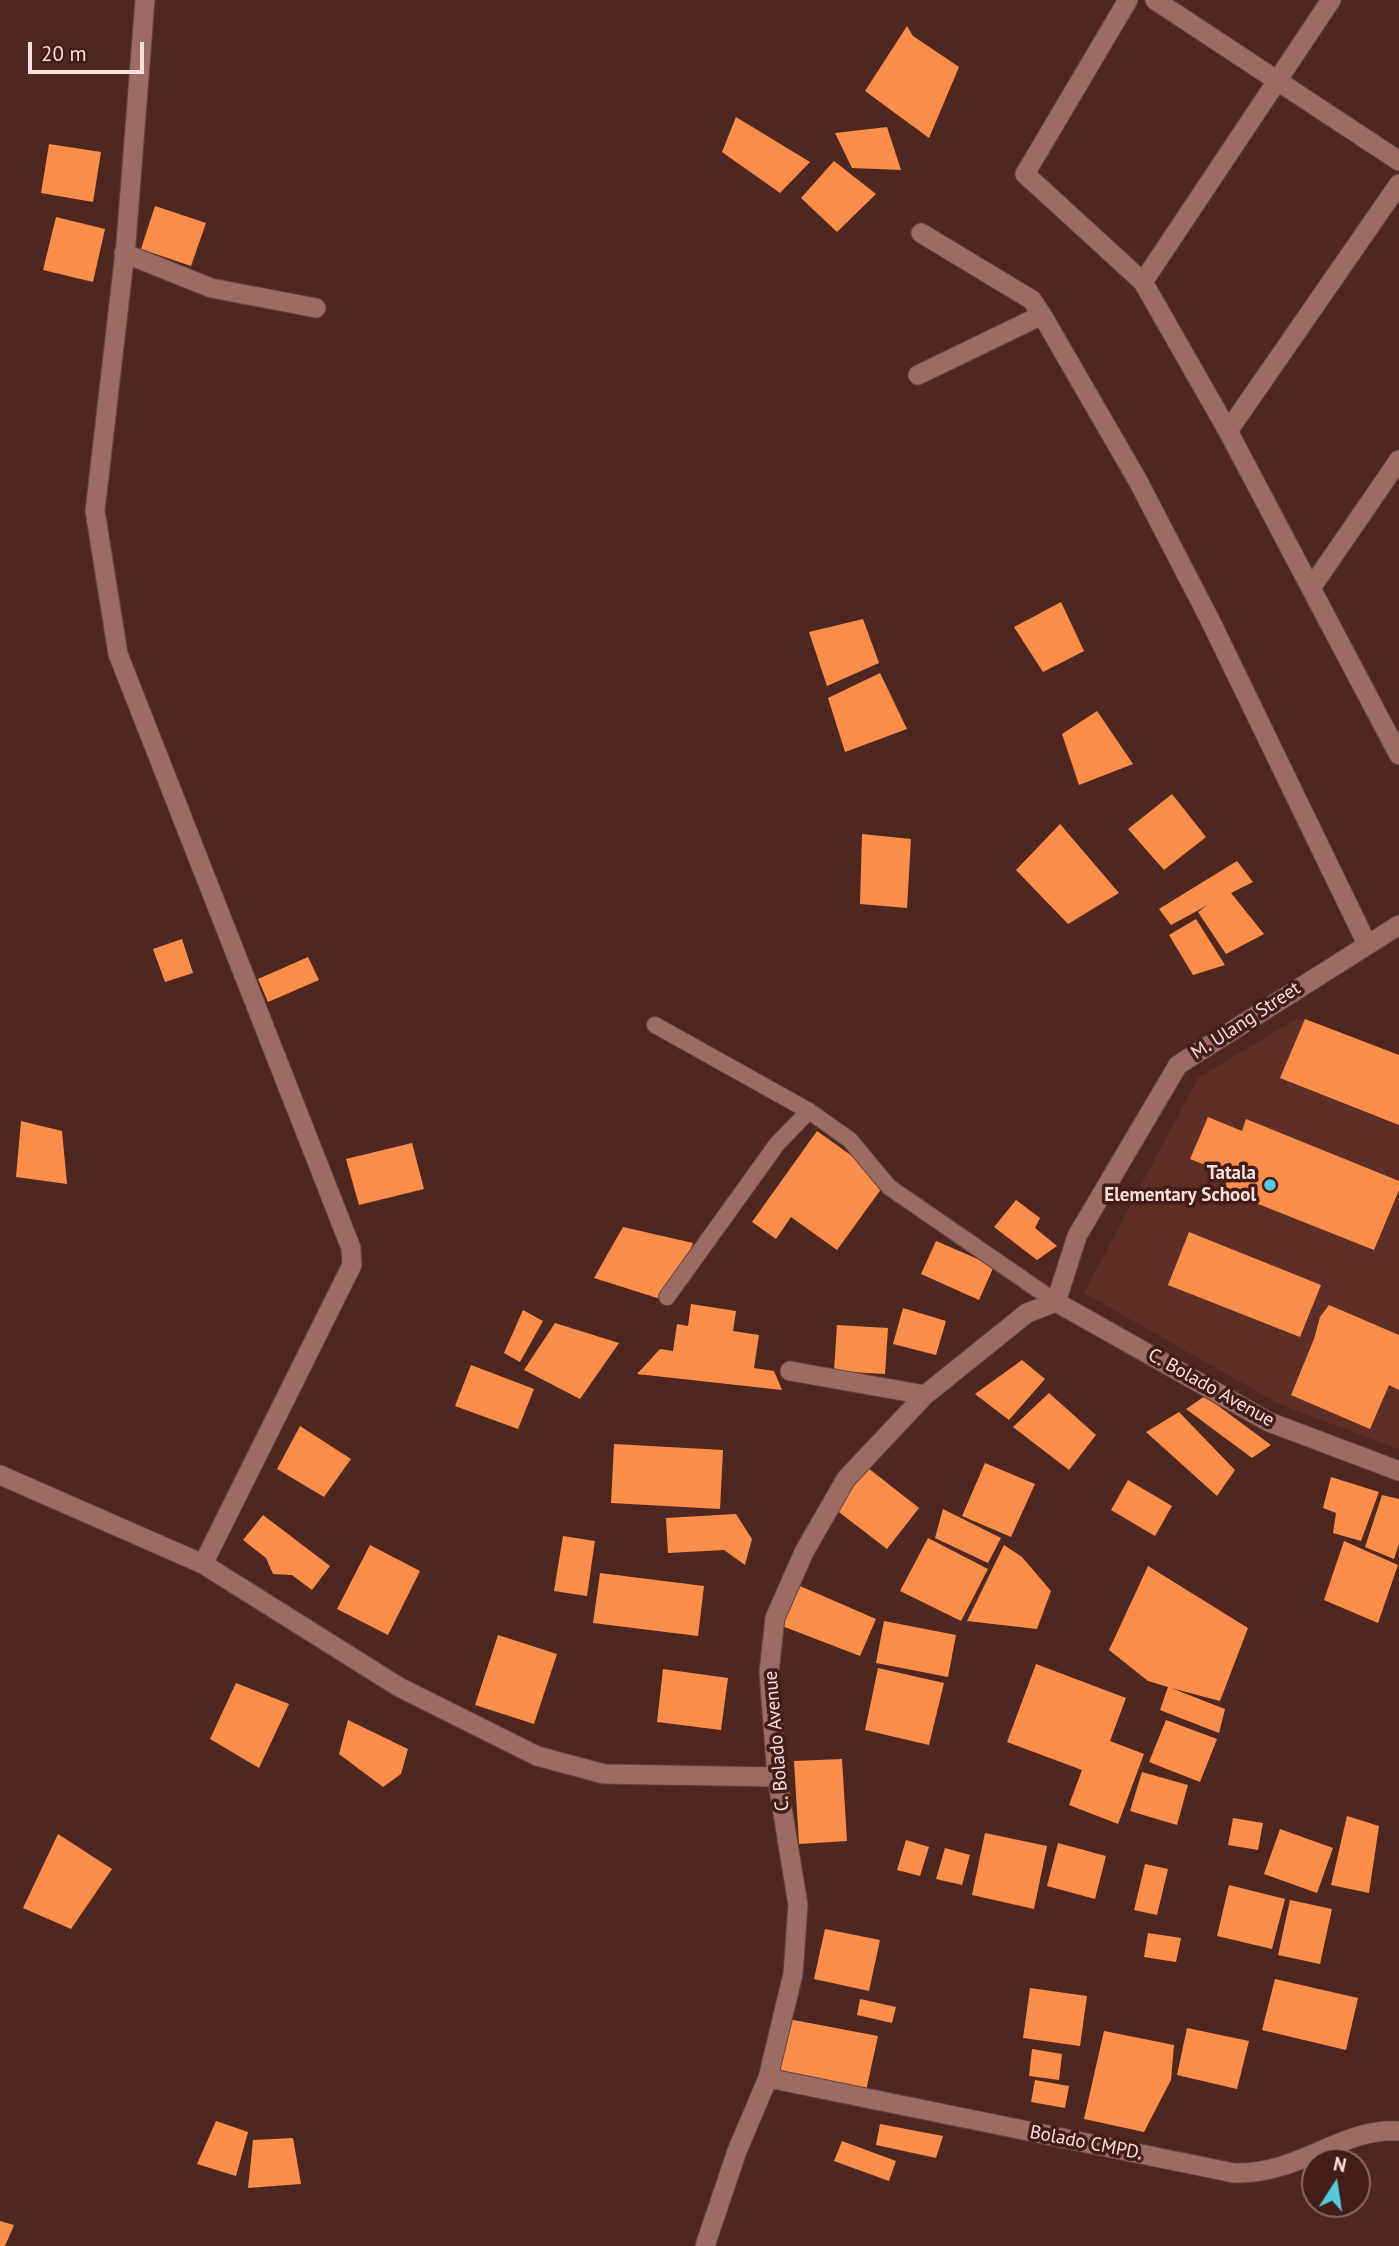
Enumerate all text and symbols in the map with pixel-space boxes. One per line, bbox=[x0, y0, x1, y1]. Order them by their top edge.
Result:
scale bar bbox=[32, 28, 147, 72]
text: 20 m bbox=[41, 40, 87, 67]
street label: M. Ulang Street bbox=[1187, 977, 1305, 1065]
place label: Tatala Elementary School bbox=[1104, 1163, 1256, 1207]
marker: Tatala Elementary School bbox=[1262, 1177, 1278, 1193]
street label: C. Bolado Avenue bbox=[1144, 1344, 1278, 1432]
street label: C. Bolado Avenue bbox=[759, 1670, 795, 1812]
street label: Bolado CMPD. bbox=[1028, 2121, 1144, 2165]
north arrow bbox=[1301, 2148, 1371, 2218]
text: N bbox=[1331, 2151, 1349, 2177]

